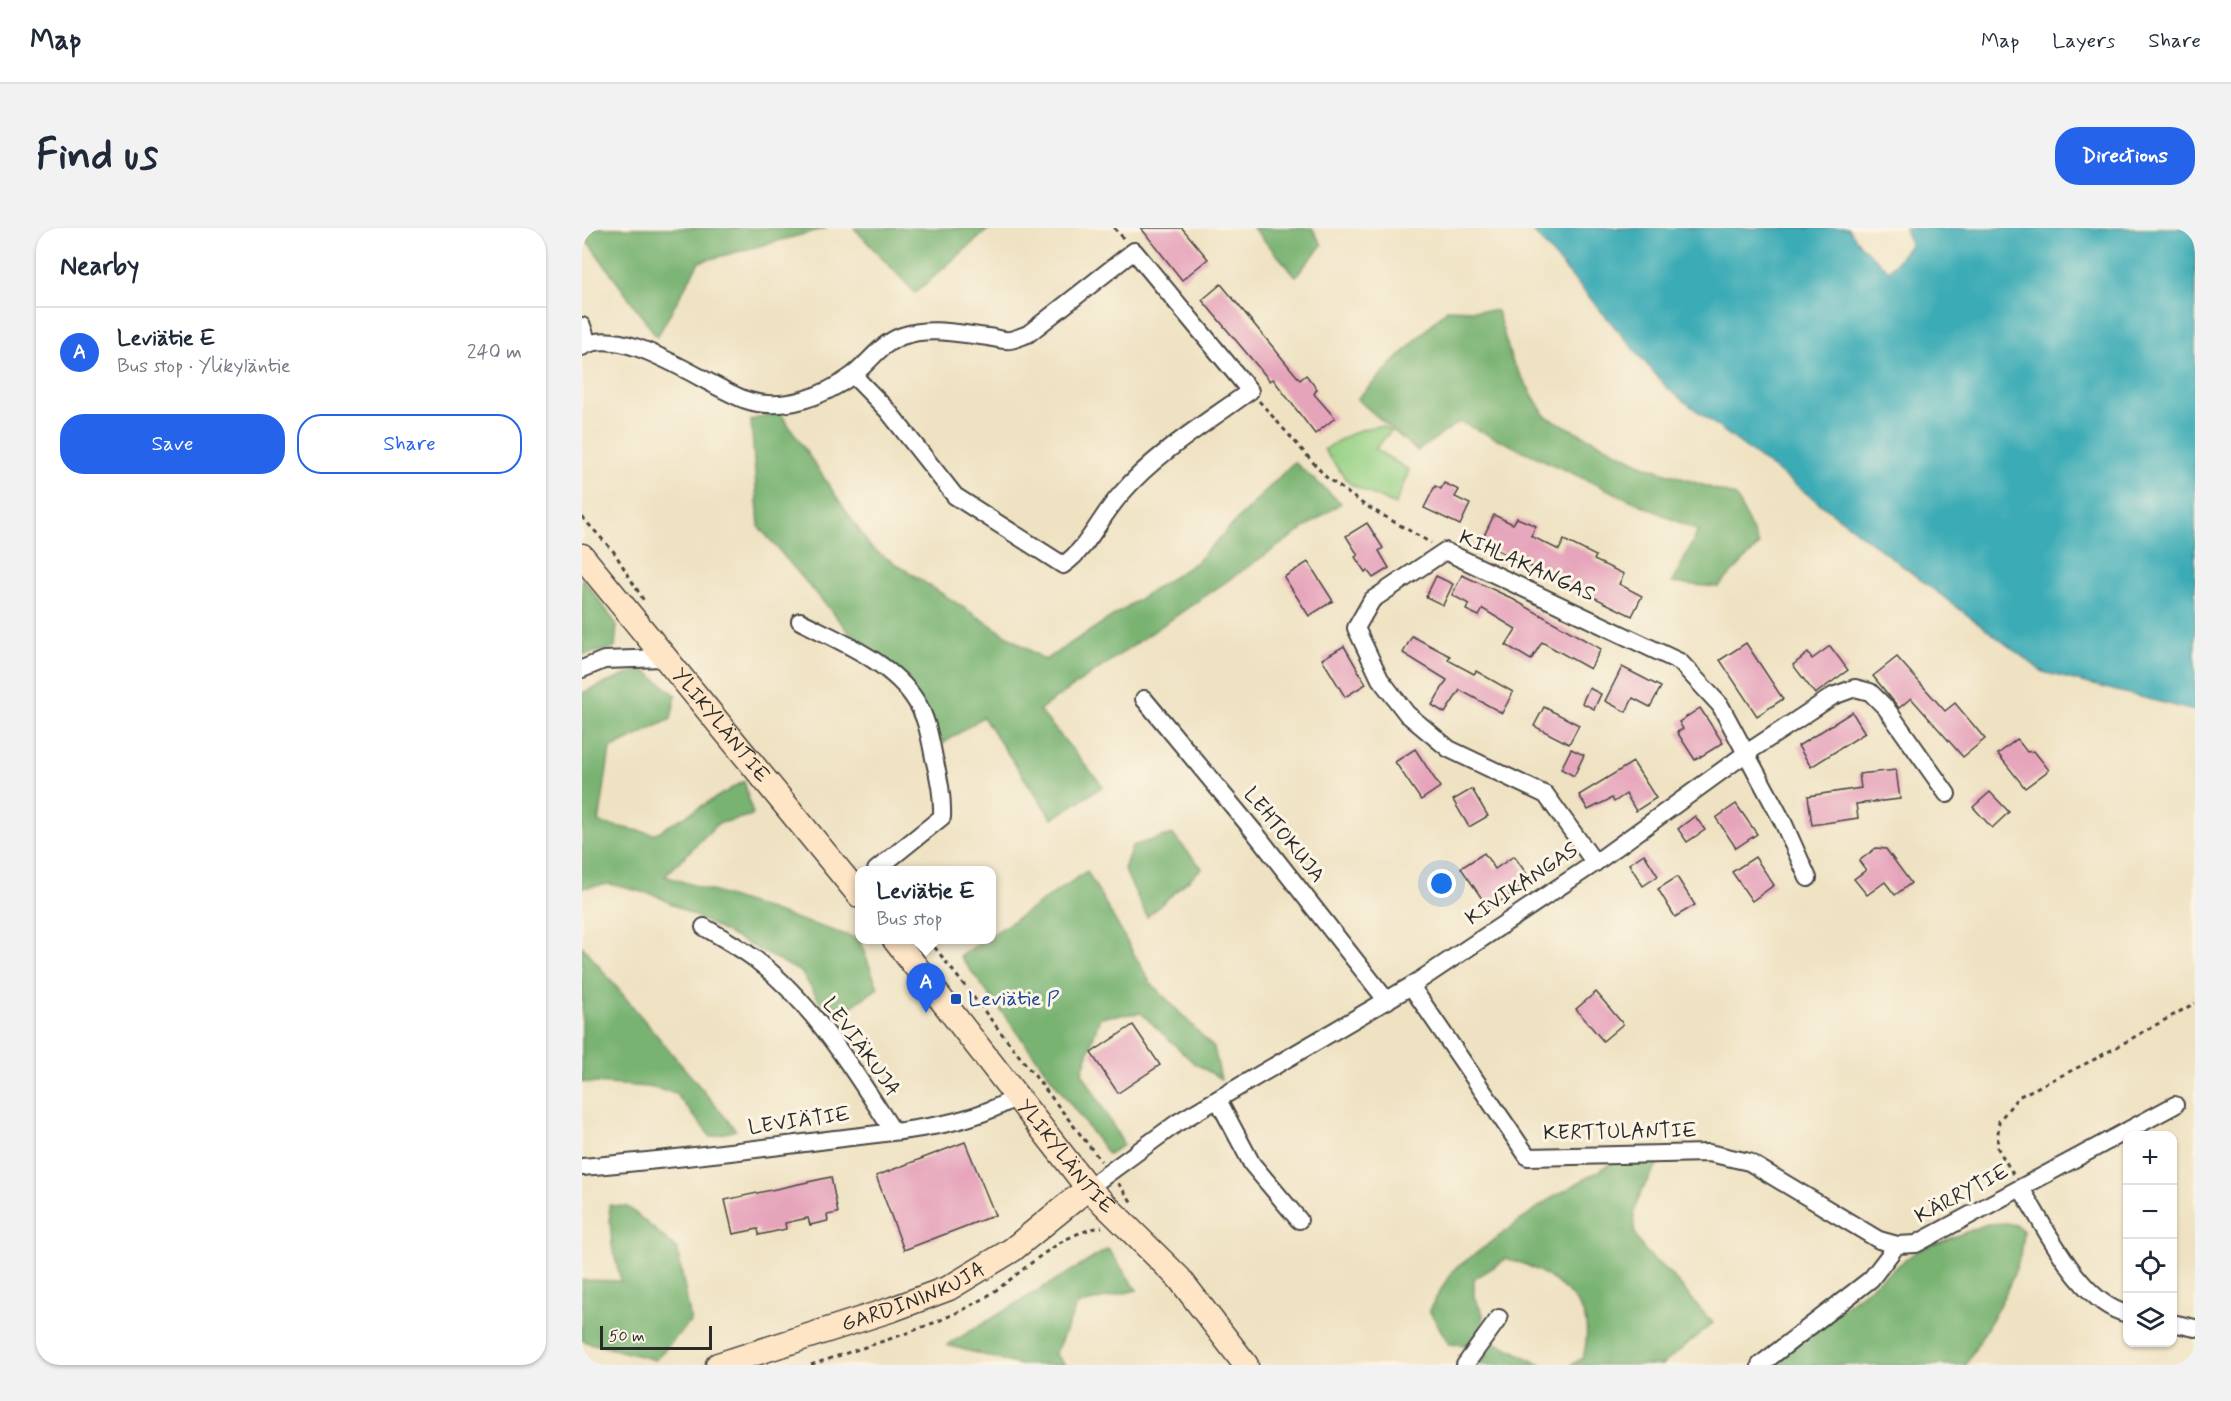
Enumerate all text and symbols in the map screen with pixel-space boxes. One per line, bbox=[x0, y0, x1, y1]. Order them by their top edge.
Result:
text: Map bbox=[30, 23, 81, 60]
text: Map bbox=[1981, 27, 2019, 55]
text: Layers bbox=[2052, 27, 2115, 55]
text: Share bbox=[2148, 27, 2201, 55]
button: Directions bbox=[2055, 127, 2195, 185]
text: Find us bbox=[36, 129, 158, 184]
text: Nearby bbox=[60, 250, 139, 284]
text: Leviätie E bbox=[117, 325, 215, 353]
text: A bbox=[73, 339, 86, 366]
text: 240 m bbox=[467, 339, 522, 366]
text: Bus stop · Ylikyläntie bbox=[117, 353, 291, 380]
button: Save bbox=[60, 414, 285, 474]
button: Share bbox=[297, 414, 522, 474]
street label: KIHLAKANGAS bbox=[1455, 524, 1599, 608]
street label: YLIKYLÄNTIE bbox=[665, 662, 776, 789]
street label: LEHTOKUJA bbox=[1237, 781, 1331, 889]
street label: KIVIKANGAS bbox=[1460, 836, 1584, 932]
popup bbox=[855, 866, 996, 944]
your location bbox=[1427, 869, 1456, 898]
text: Leviätie E bbox=[876, 878, 975, 906]
text: Bus stop bbox=[876, 906, 943, 933]
pin: A bbox=[906, 964, 946, 1013]
place label: Leviätie P bbox=[968, 985, 1060, 1013]
street label: LEVIÄKUJA bbox=[816, 992, 906, 1102]
marker: Leviätie P bbox=[949, 992, 963, 1006]
street label: YLIKYLÄNTIE bbox=[1010, 1094, 1121, 1221]
street label: LEVIÄTIE bbox=[746, 1100, 852, 1142]
street label: KERTTULANTIE bbox=[1543, 1117, 1697, 1147]
map controls bbox=[2123, 1131, 2177, 1347]
button: + bbox=[2123, 1131, 2177, 1185]
street label: KÄRRYTIE bbox=[1910, 1158, 2014, 1230]
button: − bbox=[2123, 1185, 2177, 1239]
button: locate bbox=[2123, 1239, 2177, 1293]
street label: GARDININKUJA bbox=[838, 1255, 990, 1339]
button: layers bbox=[2123, 1293, 2177, 1347]
scale bar bbox=[600, 1323, 712, 1350]
text: 50 m bbox=[609, 1326, 645, 1347]

